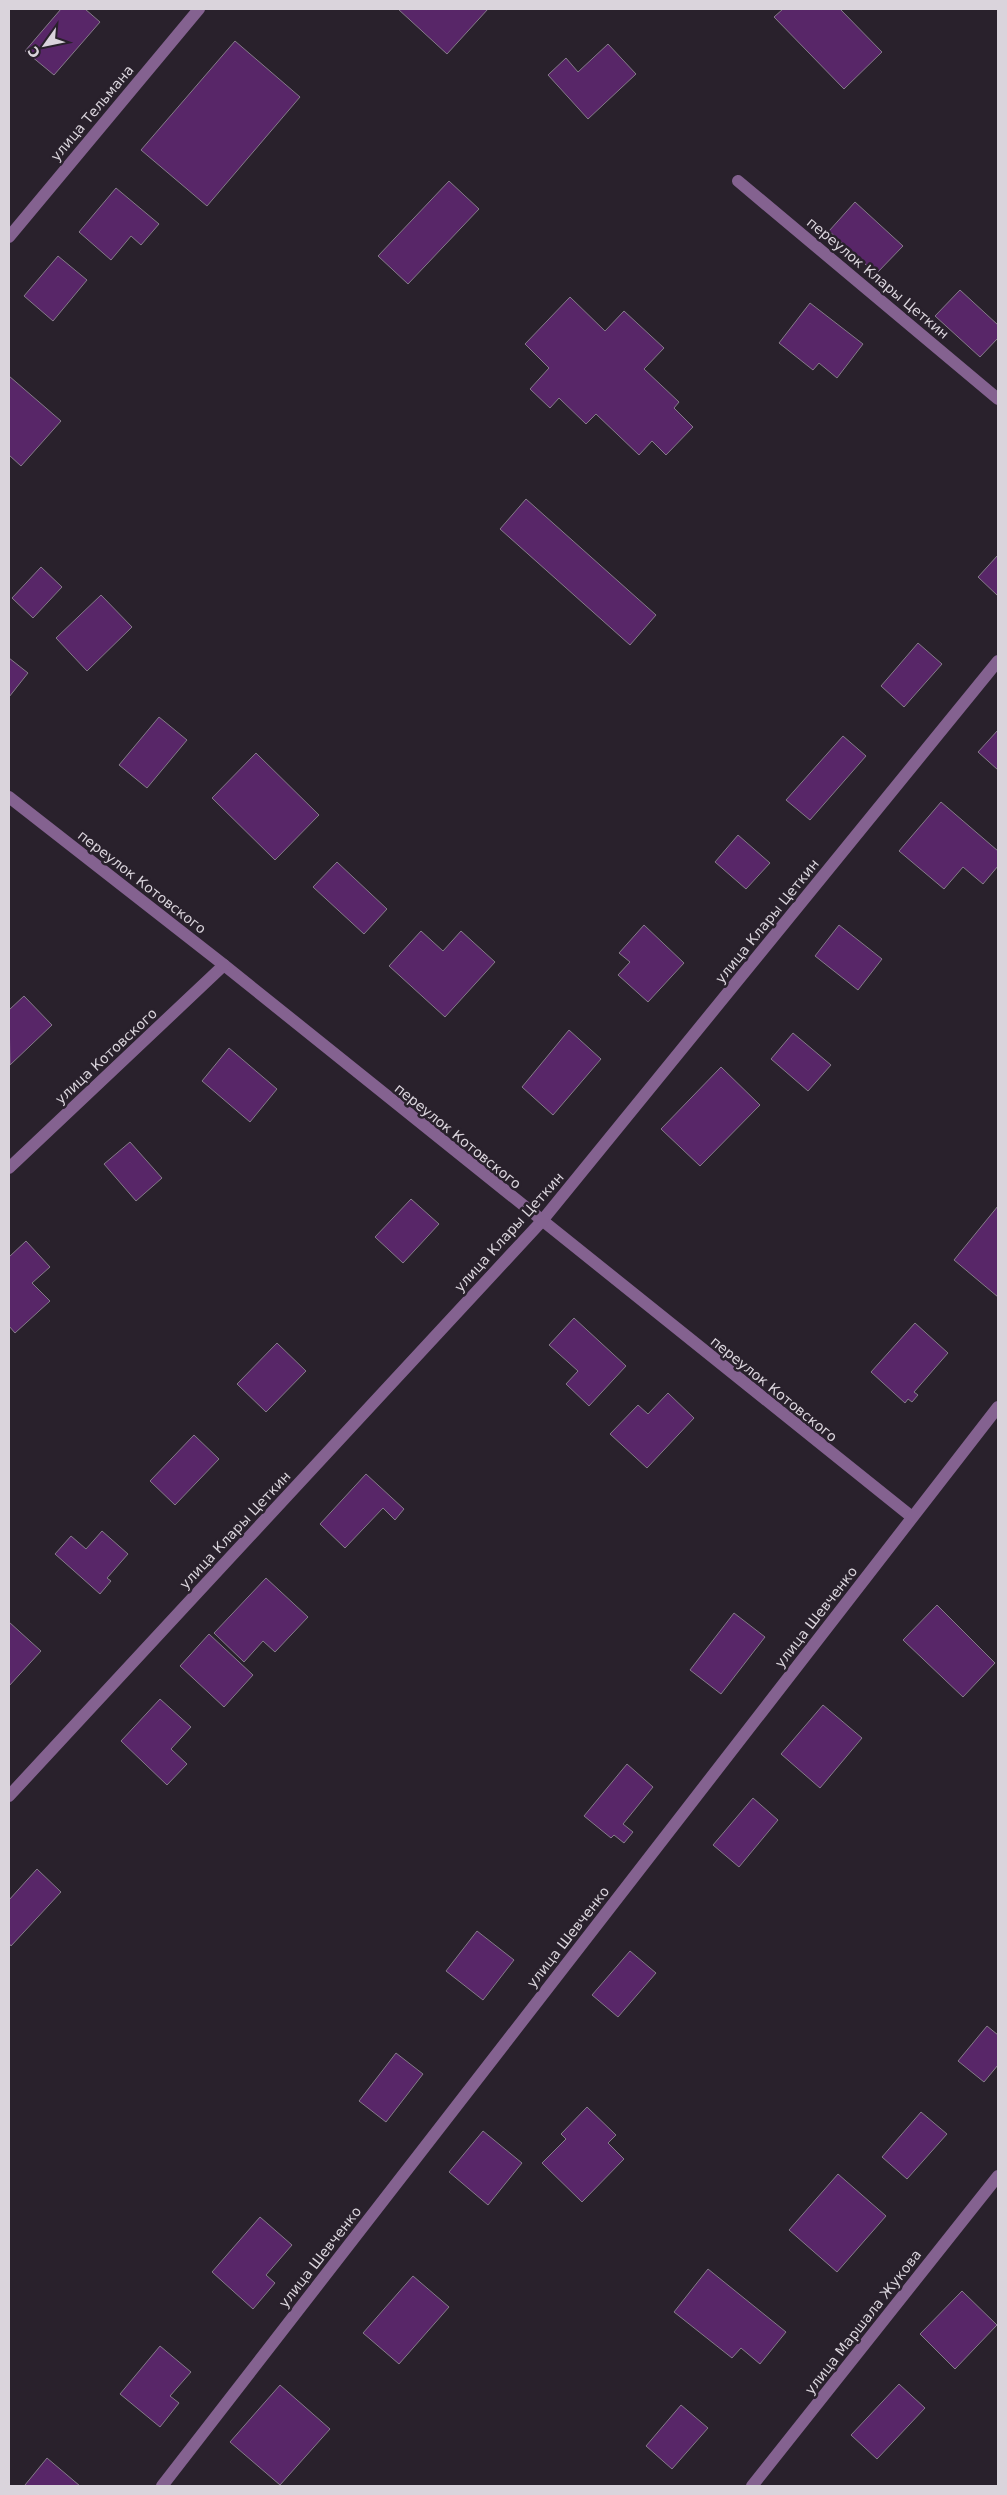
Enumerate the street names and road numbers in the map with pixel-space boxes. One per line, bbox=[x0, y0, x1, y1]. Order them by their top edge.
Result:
street label: улица Тельмана bbox=[47, 62, 137, 164]
street label: переулок Клары Цеткин bbox=[804, 214, 952, 342]
street label: переулок Котовского bbox=[75, 827, 209, 937]
street label: улица Клары Цеткин bbox=[712, 856, 822, 986]
street label: улица Котовского bbox=[52, 1005, 160, 1107]
street label: переулок Котовского bbox=[392, 1080, 524, 1192]
street label: улица Клары Цеткин bbox=[451, 1169, 567, 1295]
street label: переулок Котовского bbox=[708, 1333, 840, 1445]
street label: улица Клары Цеткин bbox=[176, 1468, 294, 1592]
street label: улица Шевченко bbox=[772, 1563, 860, 1671]
street label: улица Шевченко bbox=[524, 1883, 612, 1991]
street label: улица Шевченко bbox=[276, 2203, 364, 2311]
street label: улица Маршала Жукова bbox=[802, 2247, 924, 2397]

